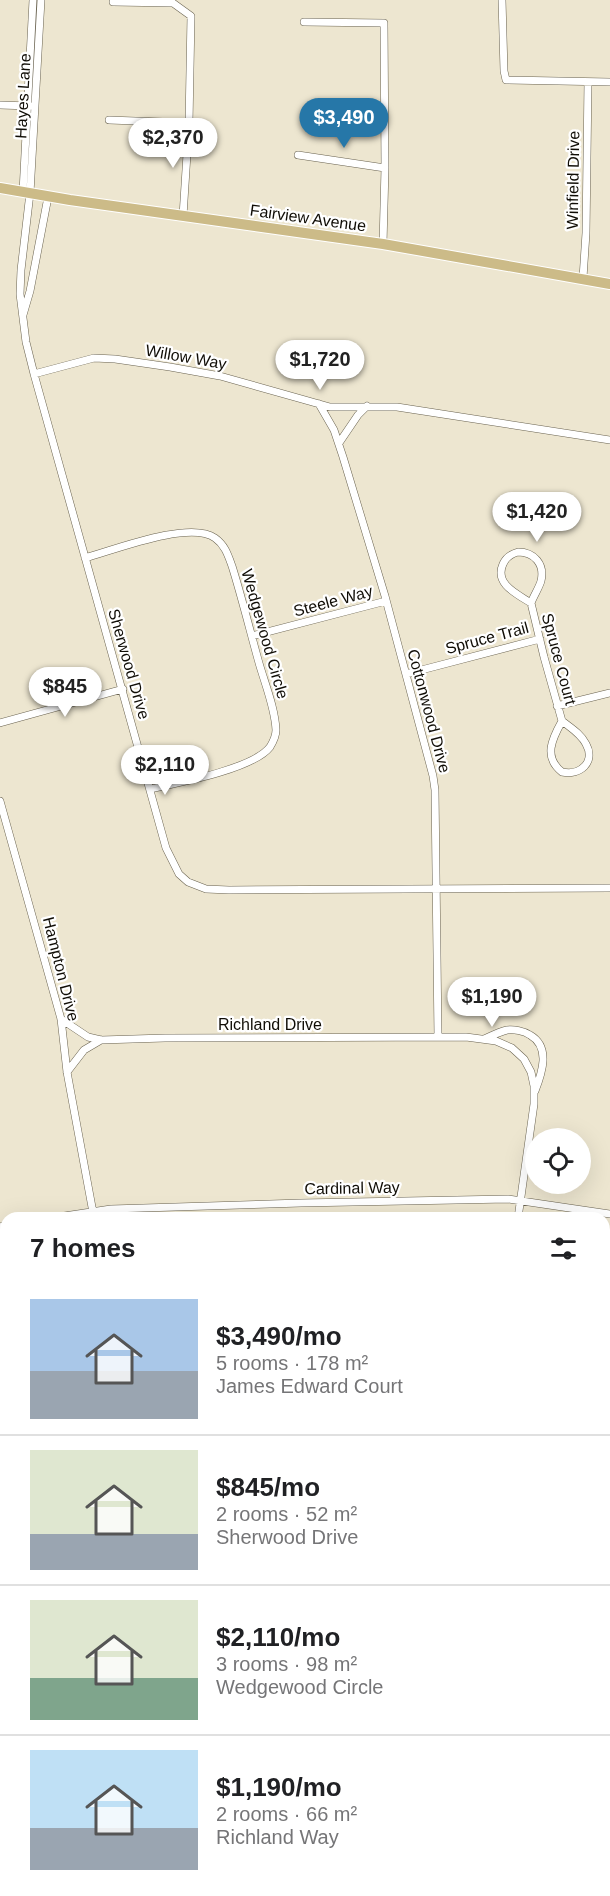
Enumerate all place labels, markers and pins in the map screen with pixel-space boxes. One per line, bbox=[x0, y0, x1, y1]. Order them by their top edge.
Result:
pin: $3,490 bbox=[295, 98, 393, 149]
pin: $2,370 bbox=[124, 118, 222, 169]
pin: $1,720 bbox=[271, 340, 369, 391]
pin: $1,420 bbox=[488, 492, 586, 543]
pin: $845 bbox=[29, 667, 101, 718]
pin: $2,110 bbox=[116, 745, 214, 796]
pin: $1,190 bbox=[443, 977, 541, 1028]

